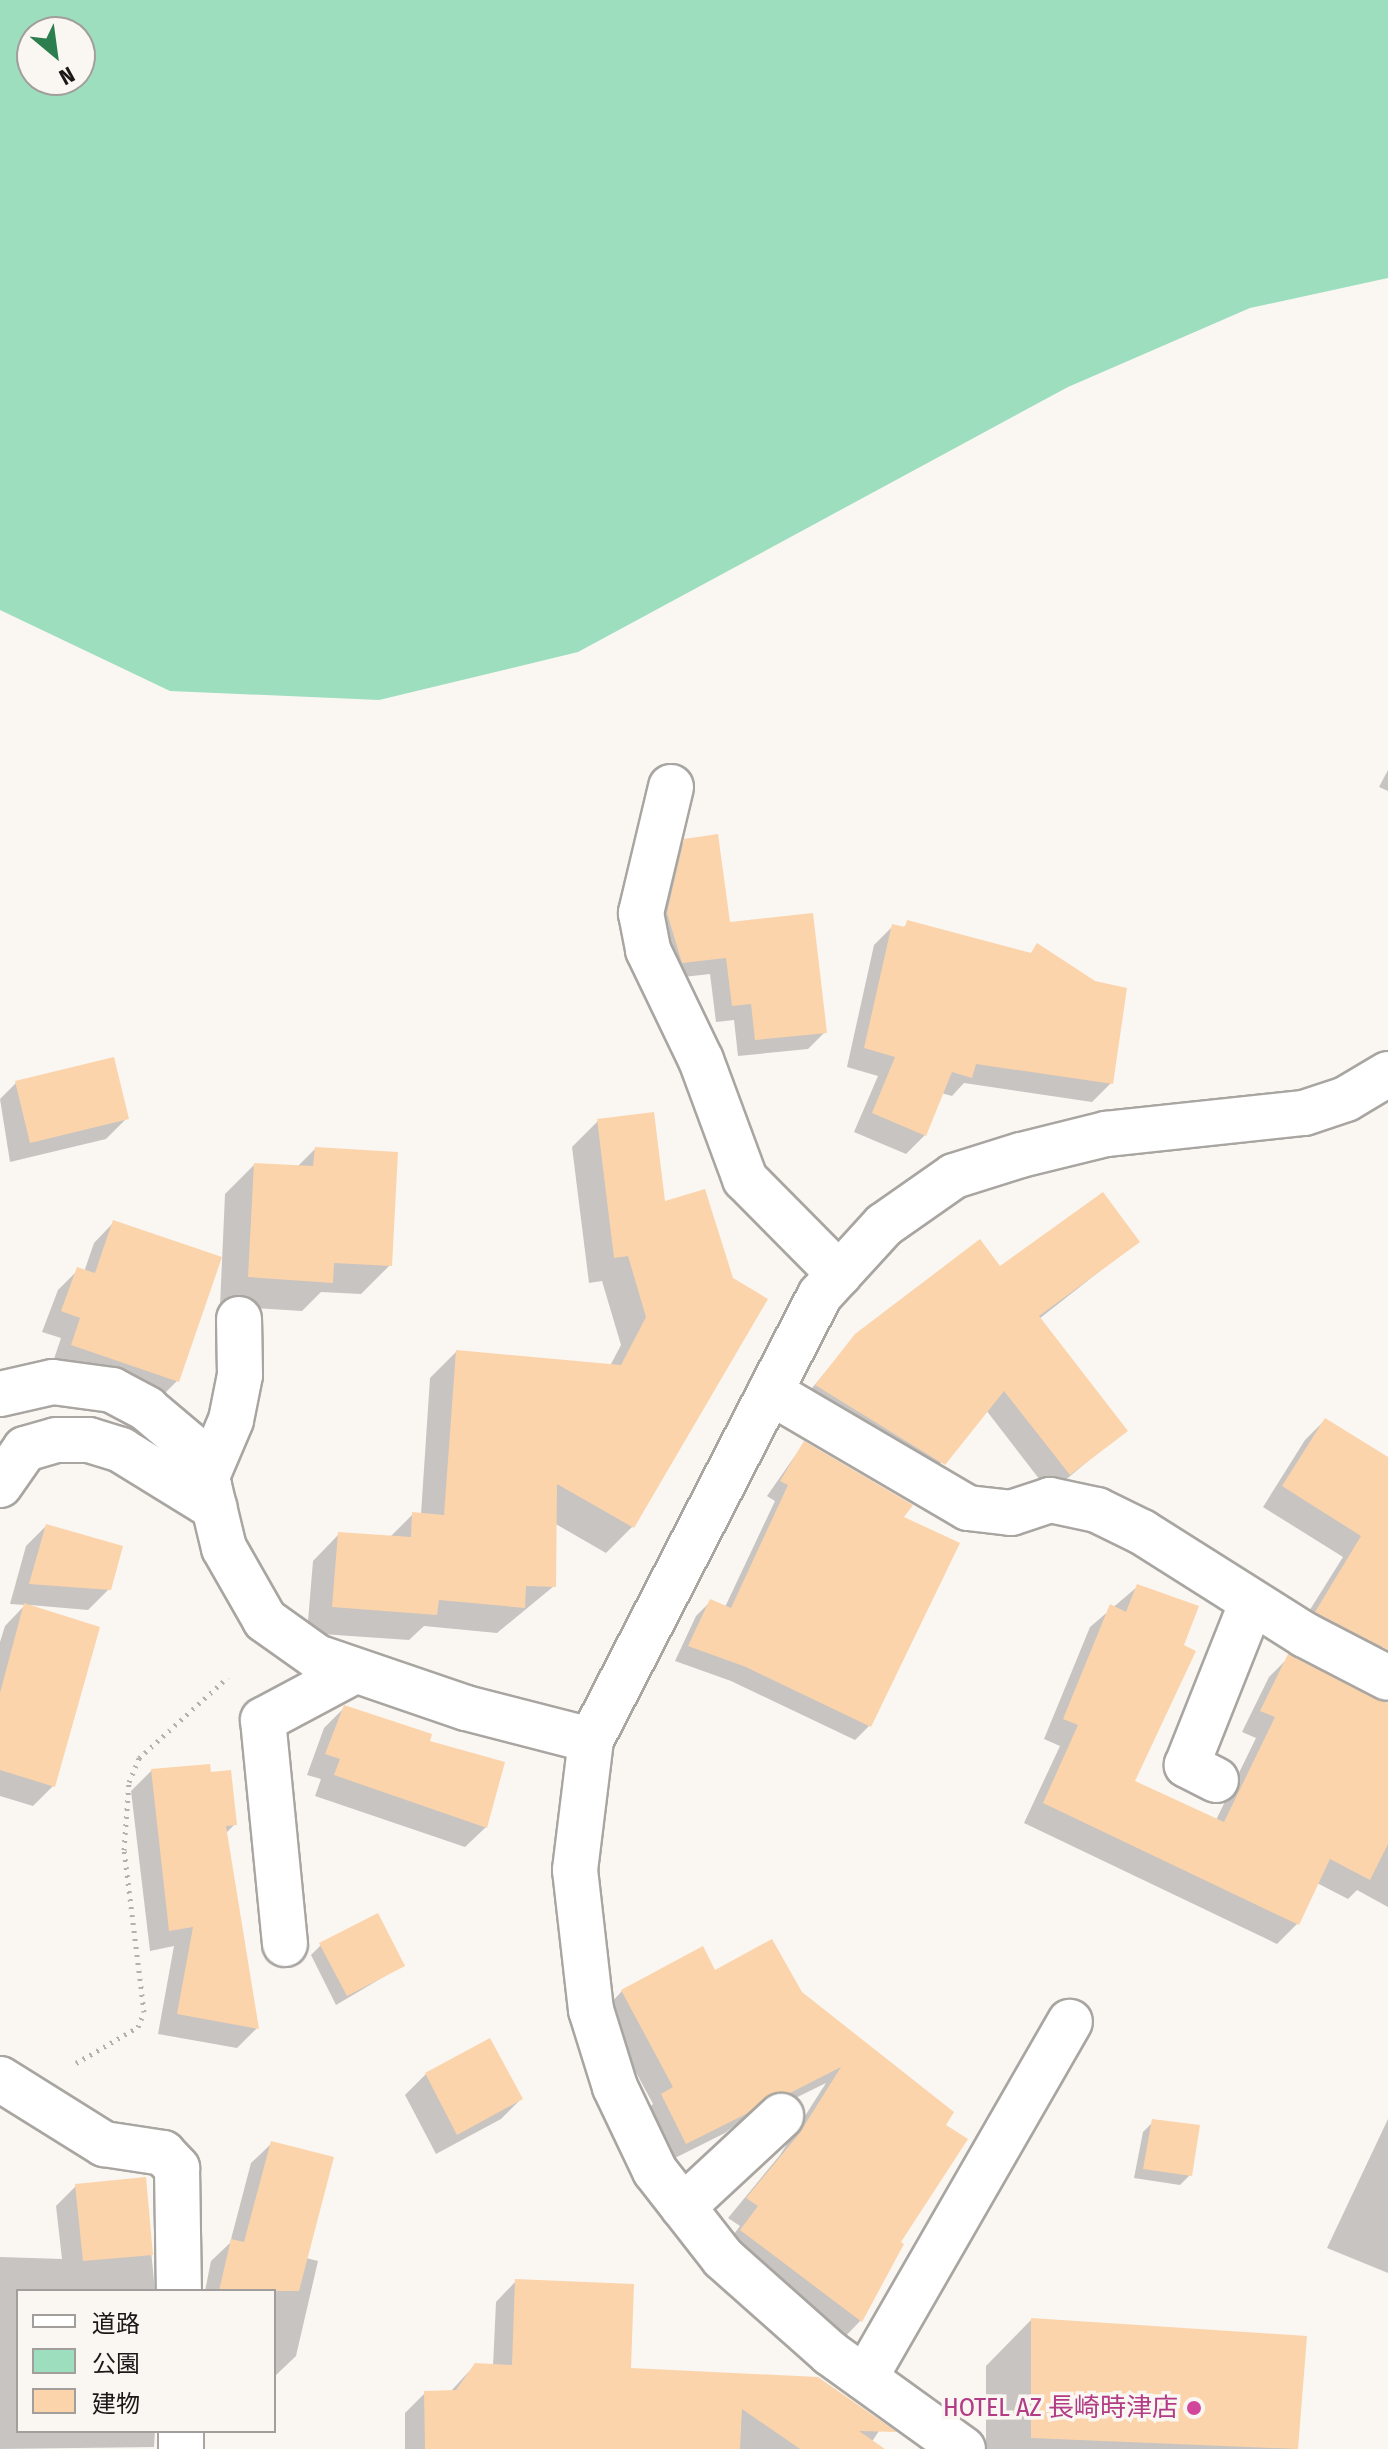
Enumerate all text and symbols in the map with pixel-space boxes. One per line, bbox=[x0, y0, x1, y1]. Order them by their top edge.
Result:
north arrow bbox=[16, 16, 96, 96]
text: N bbox=[55, 61, 79, 91]
legend bbox=[16, 2289, 276, 2433]
text: 道路 bbox=[92, 2310, 140, 2338]
text: 公園 bbox=[92, 2350, 140, 2378]
text: 建物 bbox=[92, 2390, 140, 2418]
place label: HOTEL AZ 長崎時津店 bbox=[943, 2392, 1178, 2424]
marker: HOTEL AZ 長崎時津店 bbox=[1185, 2399, 1203, 2417]

